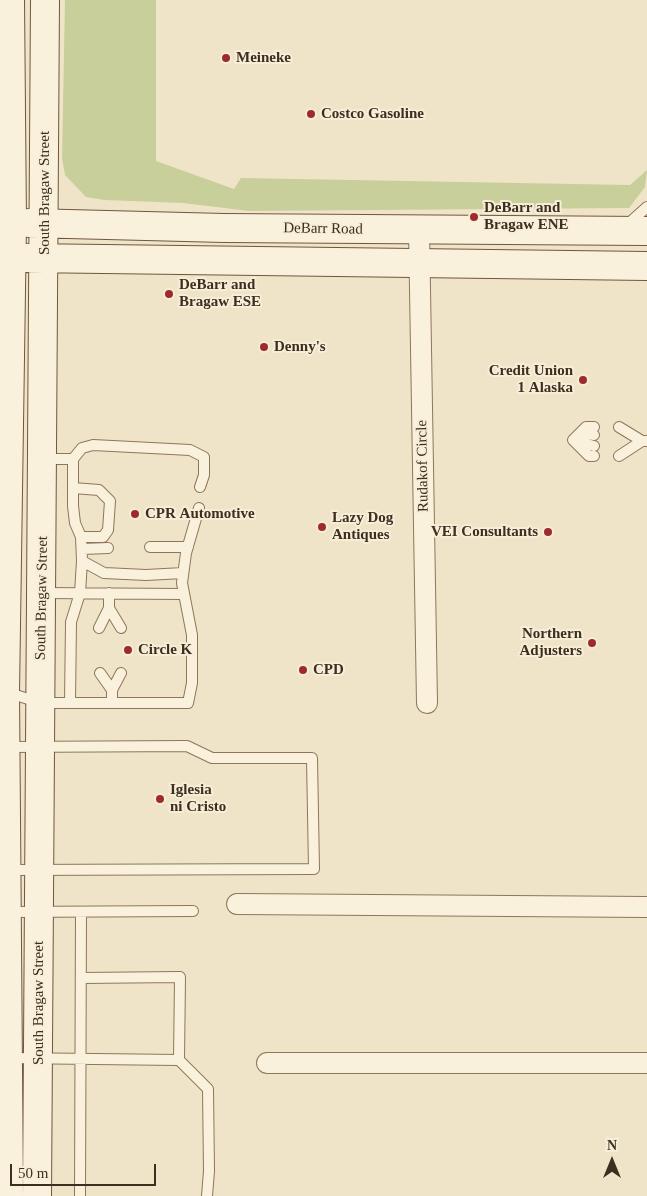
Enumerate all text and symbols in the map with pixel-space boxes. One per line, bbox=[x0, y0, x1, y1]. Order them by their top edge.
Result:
place label: Meineke bbox=[236, 49, 291, 67]
marker: Meineke bbox=[220, 52, 232, 64]
place label: Costco Gasoline bbox=[321, 105, 424, 123]
marker: Costco Gasoline bbox=[305, 108, 317, 120]
street label: South Bragaw Street bbox=[36, 131, 54, 255]
place label: DeBarr and Bragaw ENE bbox=[484, 199, 569, 234]
marker: DeBarr and Bragaw ENE bbox=[468, 211, 480, 223]
street label: DeBarr Road bbox=[283, 219, 363, 239]
place label: DeBarr and Bragaw ESE bbox=[179, 276, 261, 311]
marker: DeBarr and Bragaw ESE bbox=[163, 288, 175, 300]
place label: Denny's bbox=[274, 338, 326, 356]
marker: Denny's bbox=[258, 341, 270, 353]
place label: Credit Union 1 Alaska bbox=[489, 362, 573, 397]
marker: Credit Union 1 Alaska bbox=[577, 374, 589, 386]
street label: Rudakof Circle bbox=[413, 420, 433, 512]
place label: CPR Automotive bbox=[145, 505, 255, 523]
marker: CPR Automotive bbox=[129, 508, 141, 520]
place label: Lazy Dog Antiques bbox=[332, 509, 393, 544]
marker: Lazy Dog Antiques bbox=[316, 521, 328, 533]
place label: VEI Consultants bbox=[431, 523, 538, 541]
marker: VEI Consultants bbox=[542, 526, 554, 538]
street label: South Bragaw Street bbox=[32, 536, 52, 660]
place label: Northern Adjusters bbox=[520, 625, 582, 660]
marker: Northern Adjusters bbox=[586, 637, 598, 649]
place label: Circle K bbox=[138, 641, 192, 659]
marker: Circle K bbox=[122, 644, 134, 656]
place label: CPD bbox=[313, 661, 344, 679]
marker: CPD bbox=[297, 664, 309, 676]
place label: Iglesia ni Cristo bbox=[170, 781, 226, 816]
marker: Iglesia ni Cristo bbox=[154, 793, 166, 805]
street label: South Bragaw Street bbox=[30, 941, 48, 1065]
north arrow bbox=[587, 1136, 637, 1186]
text: N bbox=[607, 1138, 617, 1153]
scale bar bbox=[12, 1154, 159, 1186]
text: 50 m bbox=[18, 1165, 48, 1181]

